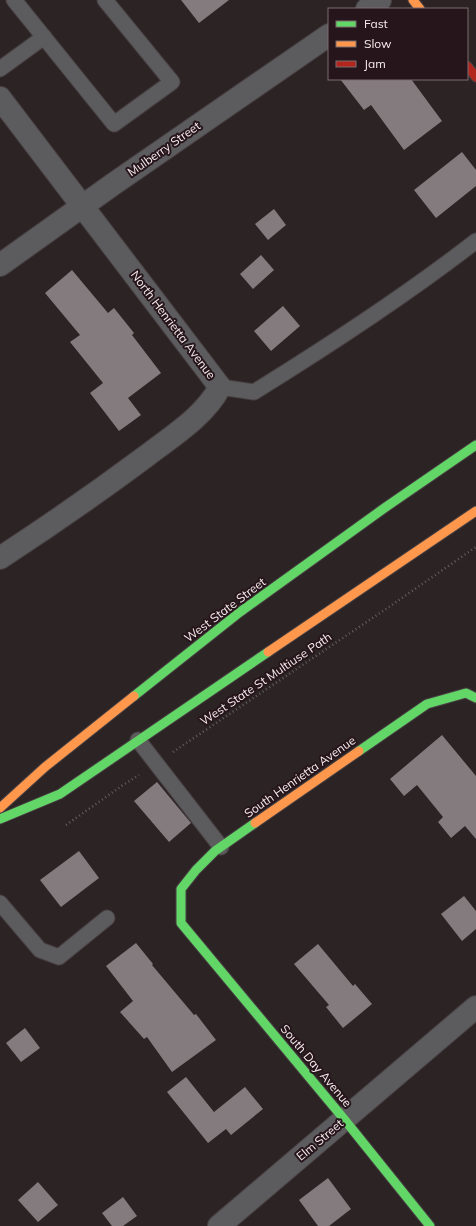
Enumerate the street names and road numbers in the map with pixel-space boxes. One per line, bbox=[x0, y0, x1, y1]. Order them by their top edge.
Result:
street label: Mulberry Street bbox=[124, 118, 203, 179]
street label: North Henrietta Avenue bbox=[128, 268, 219, 382]
street label: West State Street bbox=[181, 574, 268, 645]
street label: West State St Multiuse Path bbox=[197, 629, 334, 728]
street label: South Henrietta Avenue bbox=[241, 732, 358, 821]
street label: South Day Avenue bbox=[278, 1021, 355, 1110]
street label: Elm Street bbox=[293, 1116, 346, 1164]

